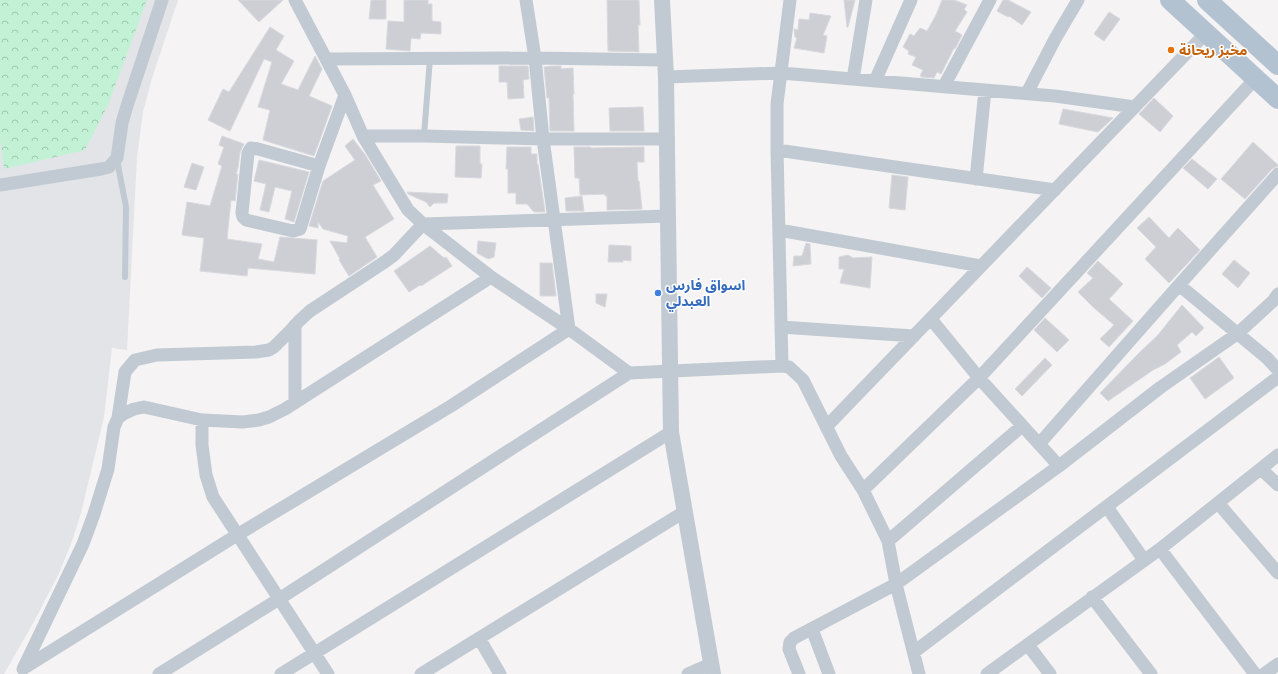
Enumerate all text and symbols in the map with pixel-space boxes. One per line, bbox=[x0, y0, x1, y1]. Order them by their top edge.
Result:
place label: مخبز ريحانة bbox=[1179, 42, 1248, 59]
marker: مخبز ريحانة bbox=[1166, 45, 1176, 55]
place label: اسواق فارس العبدلي bbox=[666, 277, 745, 312]
marker: اسواق فارس العبدلي bbox=[653, 288, 663, 298]

